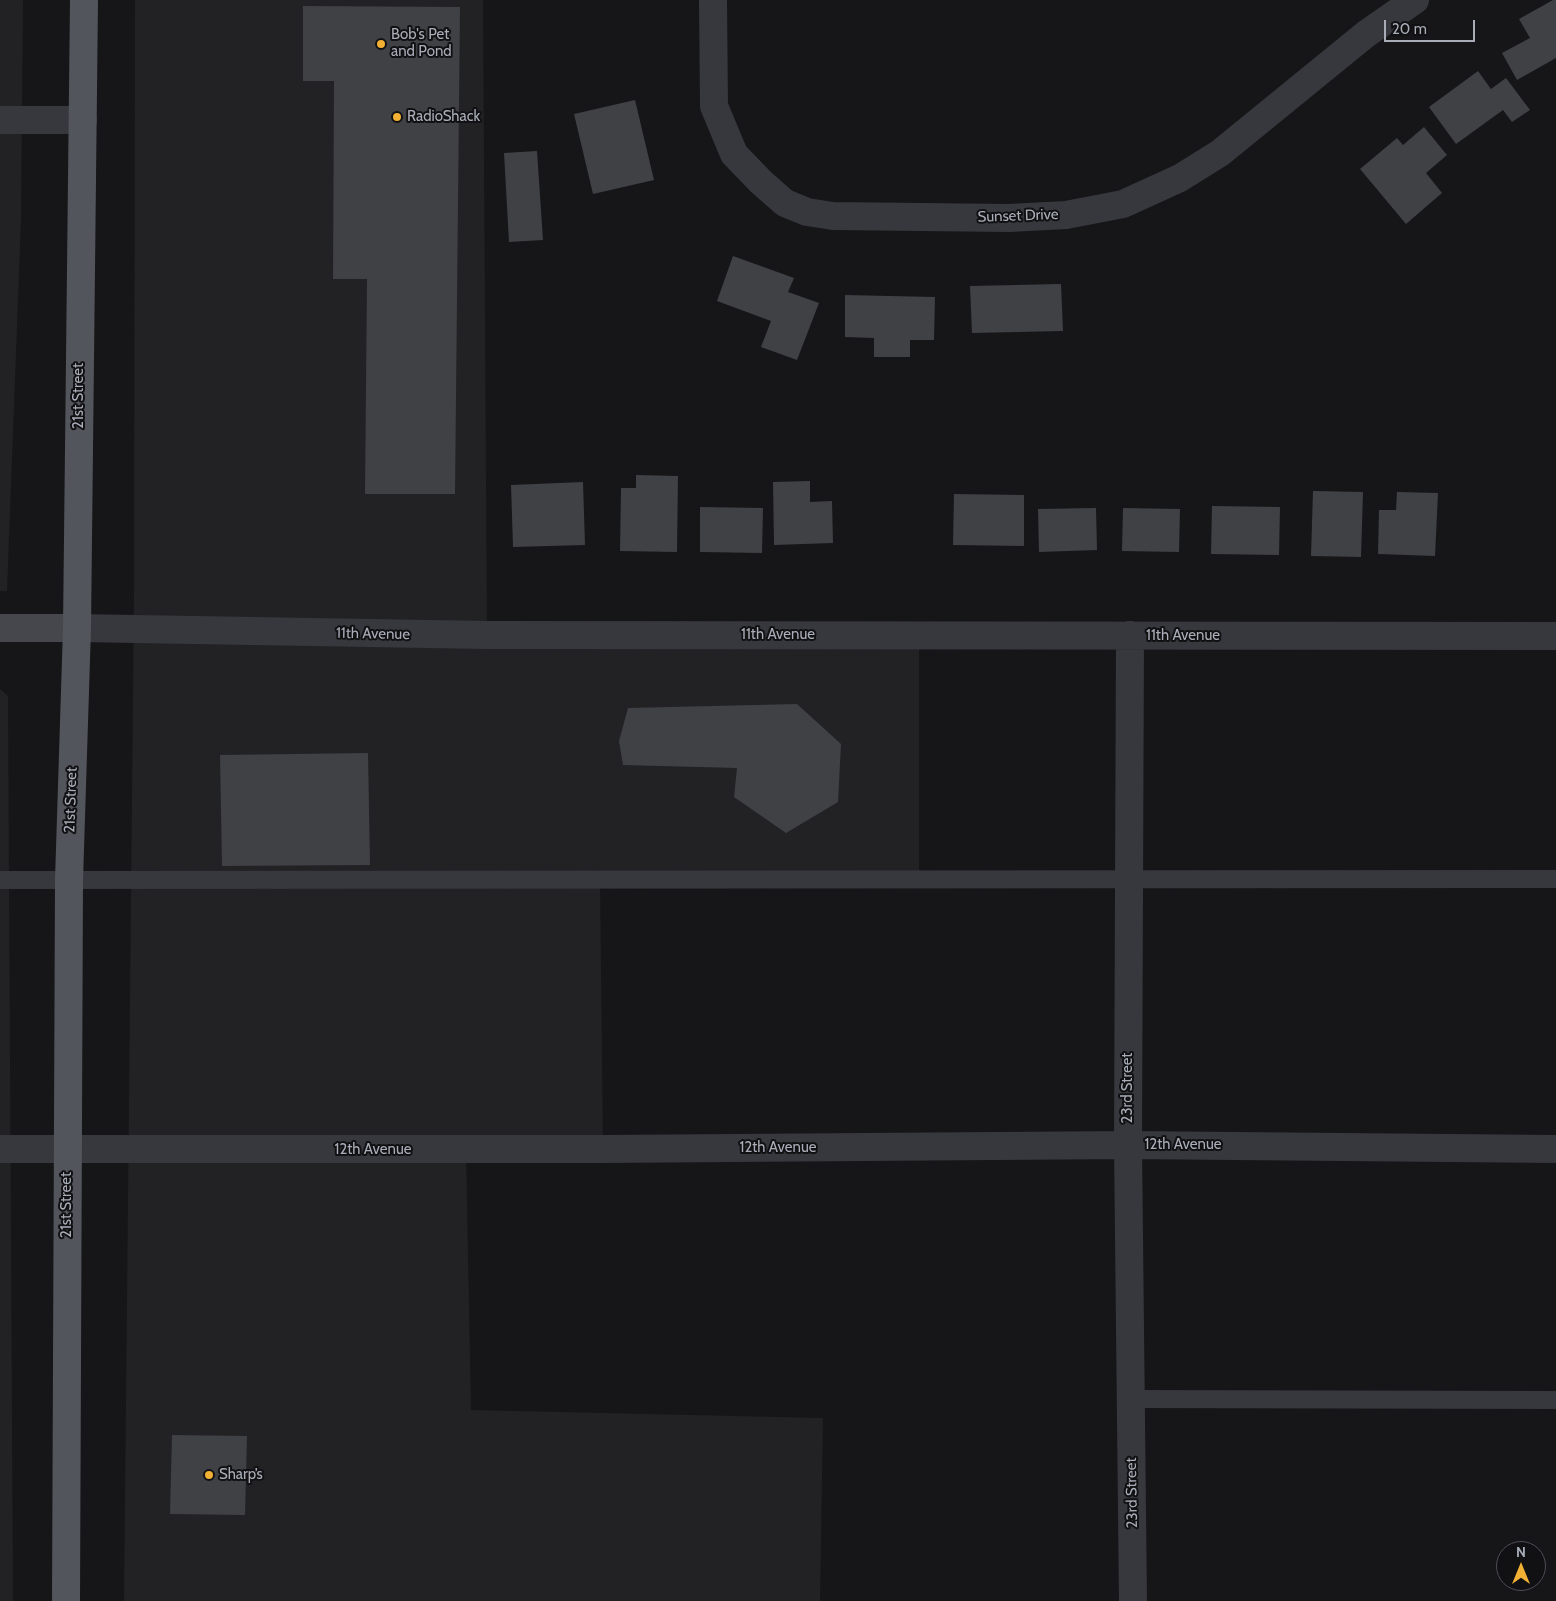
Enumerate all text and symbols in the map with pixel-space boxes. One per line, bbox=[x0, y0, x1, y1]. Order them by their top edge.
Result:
scale bar bbox=[1386, 10, 1477, 42]
text: 20 m bbox=[1392, 20, 1427, 38]
place label: Bob's Pet and Pond bbox=[391, 26, 452, 61]
marker: Bob's Pet and Pond bbox=[375, 38, 387, 50]
place label: RadioShack bbox=[407, 108, 480, 126]
marker: RadioShack bbox=[391, 111, 403, 123]
street label: Sunset Drive bbox=[977, 206, 1059, 226]
street label: 21st Street bbox=[70, 363, 88, 429]
street label: 11th Avenue bbox=[336, 624, 410, 644]
street label: 11th Avenue bbox=[741, 626, 815, 644]
street label: 11th Avenue bbox=[1146, 627, 1220, 645]
street label: 21st Street bbox=[61, 767, 81, 833]
street label: 23rd Street bbox=[1119, 1053, 1137, 1123]
street label: 12th Avenue bbox=[1145, 1136, 1221, 1154]
street label: 12th Avenue bbox=[740, 1139, 816, 1157]
street label: 12th Avenue bbox=[335, 1141, 411, 1159]
street label: 21st Street bbox=[58, 1172, 76, 1238]
street label: 23rd Street bbox=[1122, 1457, 1142, 1529]
place label: Sharp’s bbox=[219, 1466, 263, 1484]
marker: Sharp’s bbox=[203, 1469, 215, 1481]
north arrow bbox=[1496, 1541, 1546, 1591]
text: N bbox=[1516, 1543, 1526, 1561]

